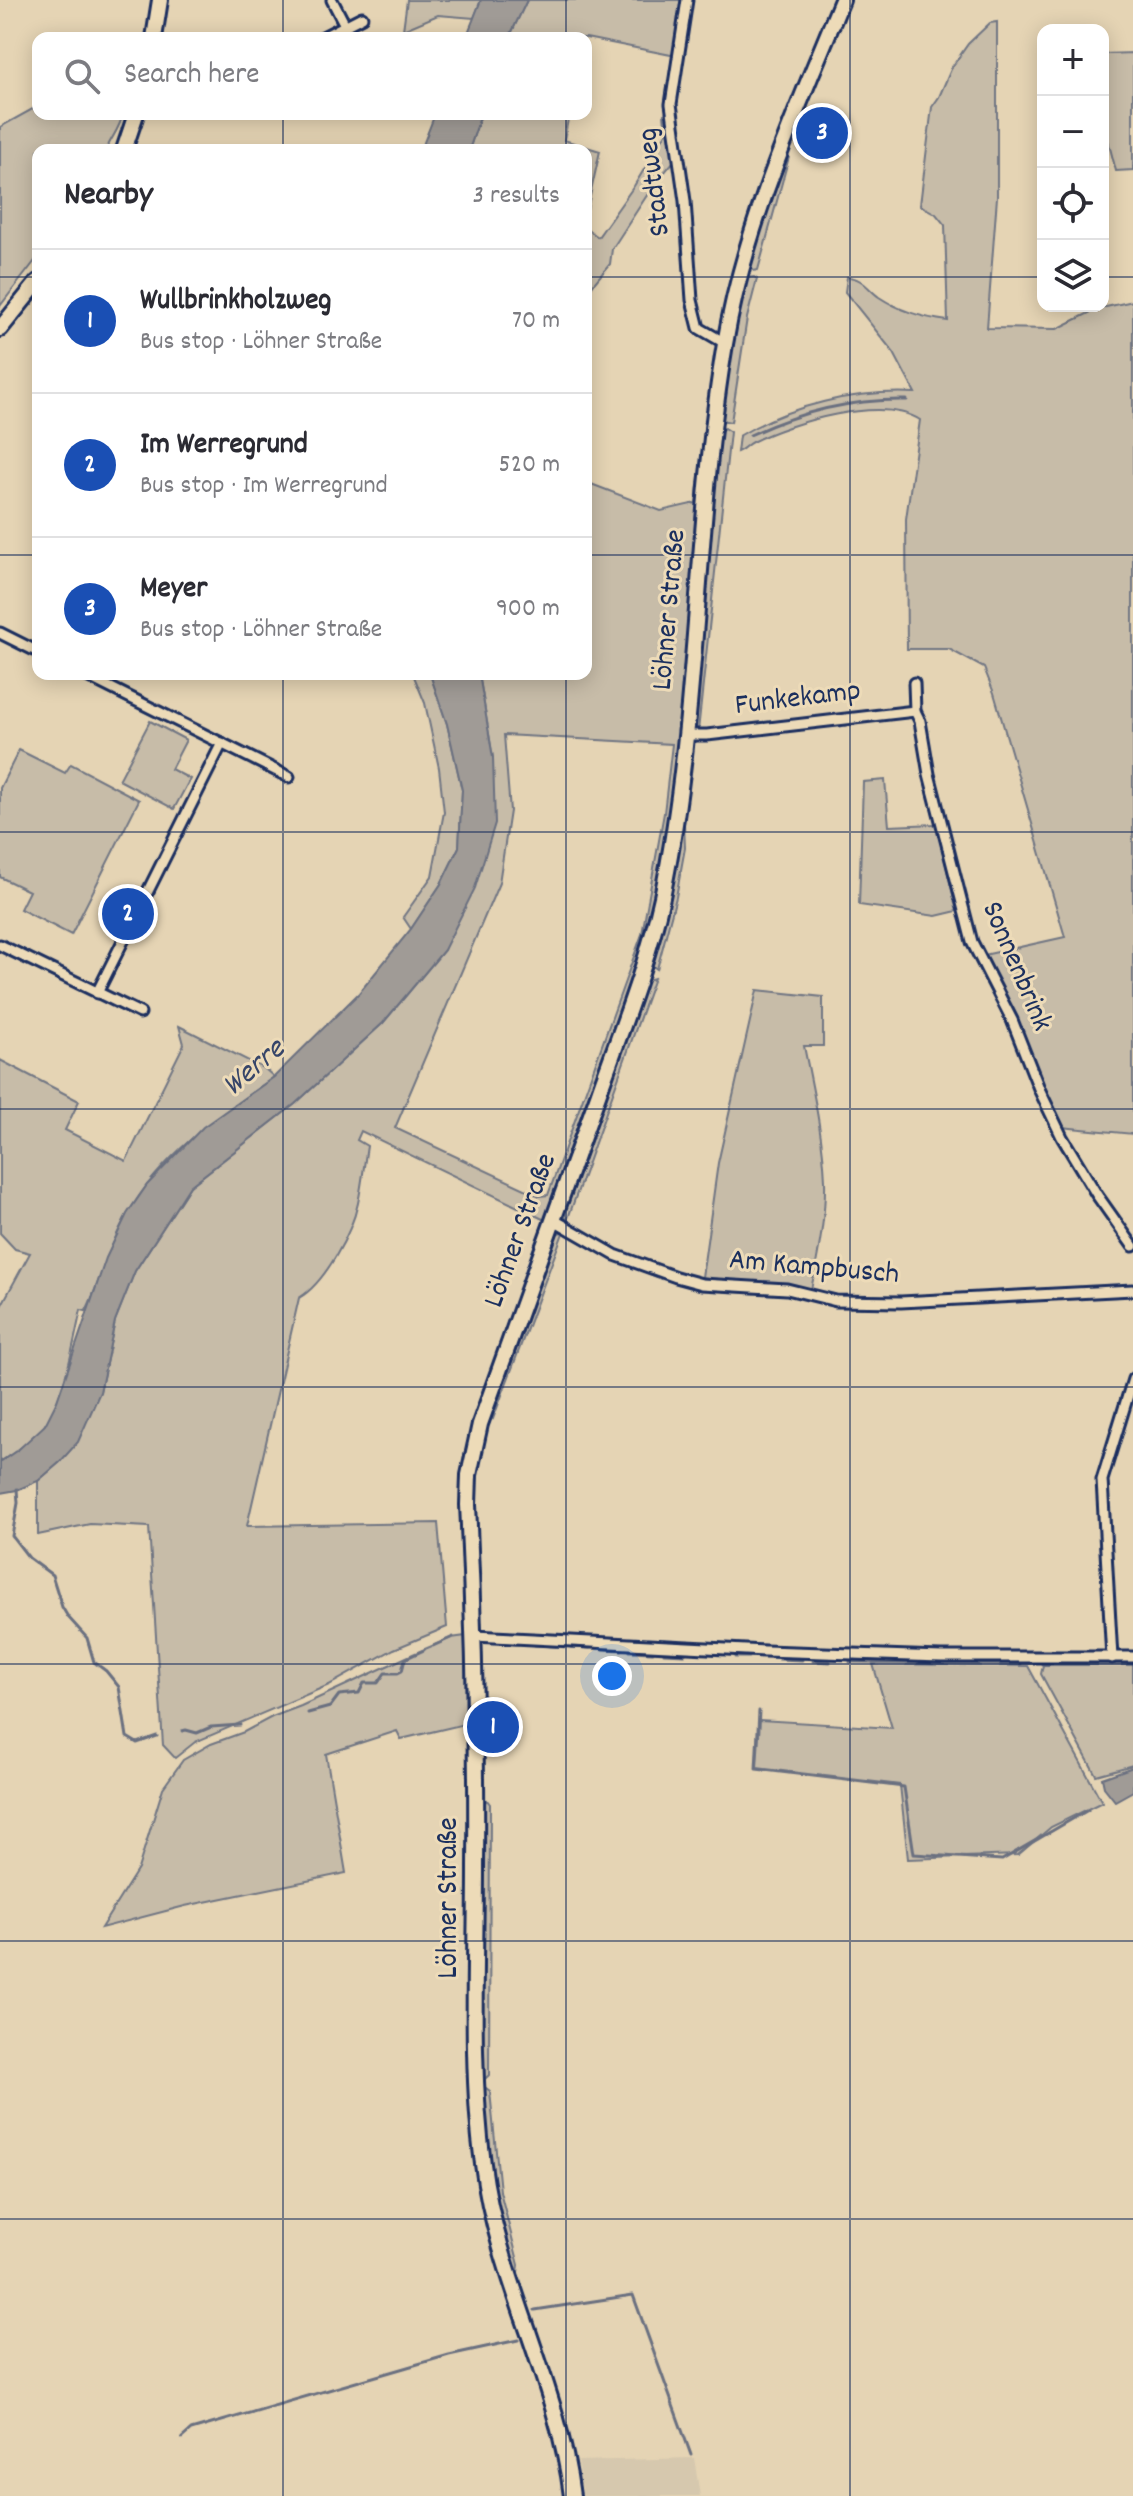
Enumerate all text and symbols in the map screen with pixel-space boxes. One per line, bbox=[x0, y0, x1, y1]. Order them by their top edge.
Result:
map controls bbox=[1037, 24, 1109, 312]
button: + bbox=[1037, 24, 1109, 96]
search box bbox=[32, 32, 592, 120]
icon: search bbox=[60, 54, 104, 98]
text: Search here bbox=[124, 55, 260, 98]
button: − bbox=[1037, 96, 1109, 168]
pin: 3 bbox=[796, 103, 848, 163]
street label: Stadtweg bbox=[628, 125, 684, 239]
button: locate bbox=[1037, 168, 1109, 240]
text: Nearby bbox=[64, 172, 153, 221]
text: 3 results bbox=[473, 178, 560, 215]
button: layers bbox=[1037, 240, 1109, 312]
text: Wullbrinkholzweg bbox=[140, 281, 332, 324]
text: 1 bbox=[87, 303, 93, 340]
text: 70 m bbox=[512, 303, 560, 340]
text: Bus stop · Löhner Straße bbox=[140, 324, 382, 361]
text: Im Werregrund bbox=[140, 425, 308, 468]
text: 2 bbox=[84, 447, 96, 484]
text: 520 m bbox=[499, 447, 560, 484]
text: Bus stop · Im Werregrund bbox=[140, 468, 388, 505]
street label: Löhner Straße bbox=[643, 528, 699, 692]
text: Meyer bbox=[140, 569, 207, 612]
text: 3 bbox=[84, 591, 96, 628]
text: 900 m bbox=[496, 591, 560, 628]
text: Bus stop · Löhner Straße bbox=[140, 612, 382, 649]
street label: Funkekamp bbox=[733, 671, 863, 729]
pin: 2 bbox=[102, 884, 154, 944]
street label: Sonnenbrink bbox=[968, 895, 1062, 1039]
water label: Werre bbox=[213, 1028, 298, 1109]
street label: Löhner Straße bbox=[474, 1148, 570, 1314]
street label: Am Kampbusch bbox=[727, 1240, 901, 1298]
your location bbox=[592, 1656, 632, 1696]
pin: 1 bbox=[467, 1697, 519, 1757]
street label: Löhner Straße bbox=[429, 1817, 472, 1979]

